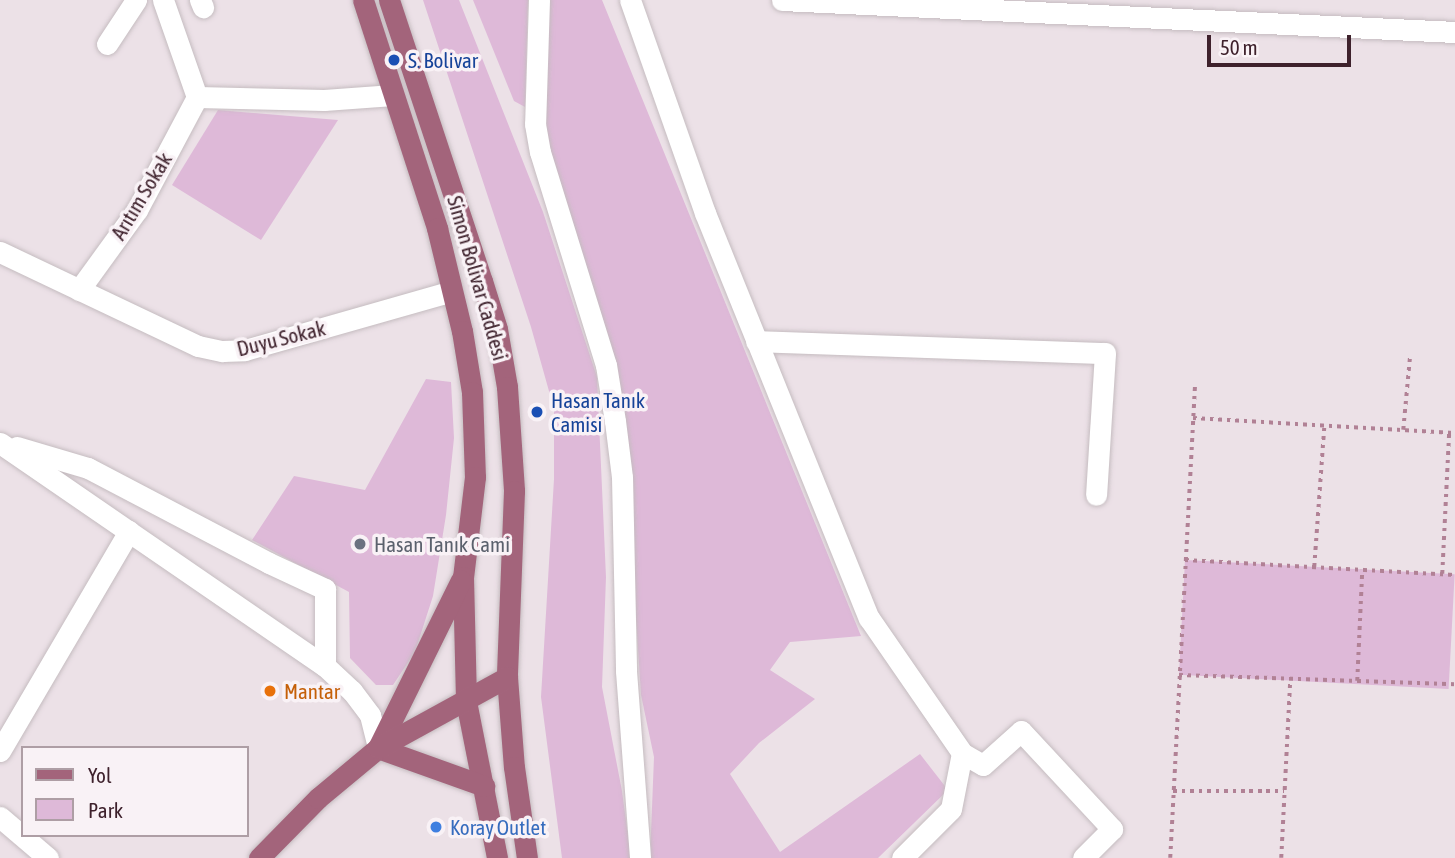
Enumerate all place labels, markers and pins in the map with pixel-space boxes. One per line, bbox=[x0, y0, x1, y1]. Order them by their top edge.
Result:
place label: S. Bolivar bbox=[408, 47, 478, 73]
marker: S. Bolivar bbox=[386, 52, 402, 68]
place label: Hasan Tanık Camisi bbox=[551, 387, 645, 437]
marker: Hasan Tanık Camisi bbox=[529, 404, 545, 420]
place label: Hasan Tanık Cami bbox=[374, 531, 510, 557]
marker: Hasan Tanık Cami bbox=[352, 536, 368, 552]
place label: Mantar bbox=[284, 678, 340, 704]
marker: Mantar bbox=[262, 683, 278, 699]
place label: Koray Outlet bbox=[450, 814, 546, 840]
marker: Koray Outlet bbox=[428, 819, 444, 835]

